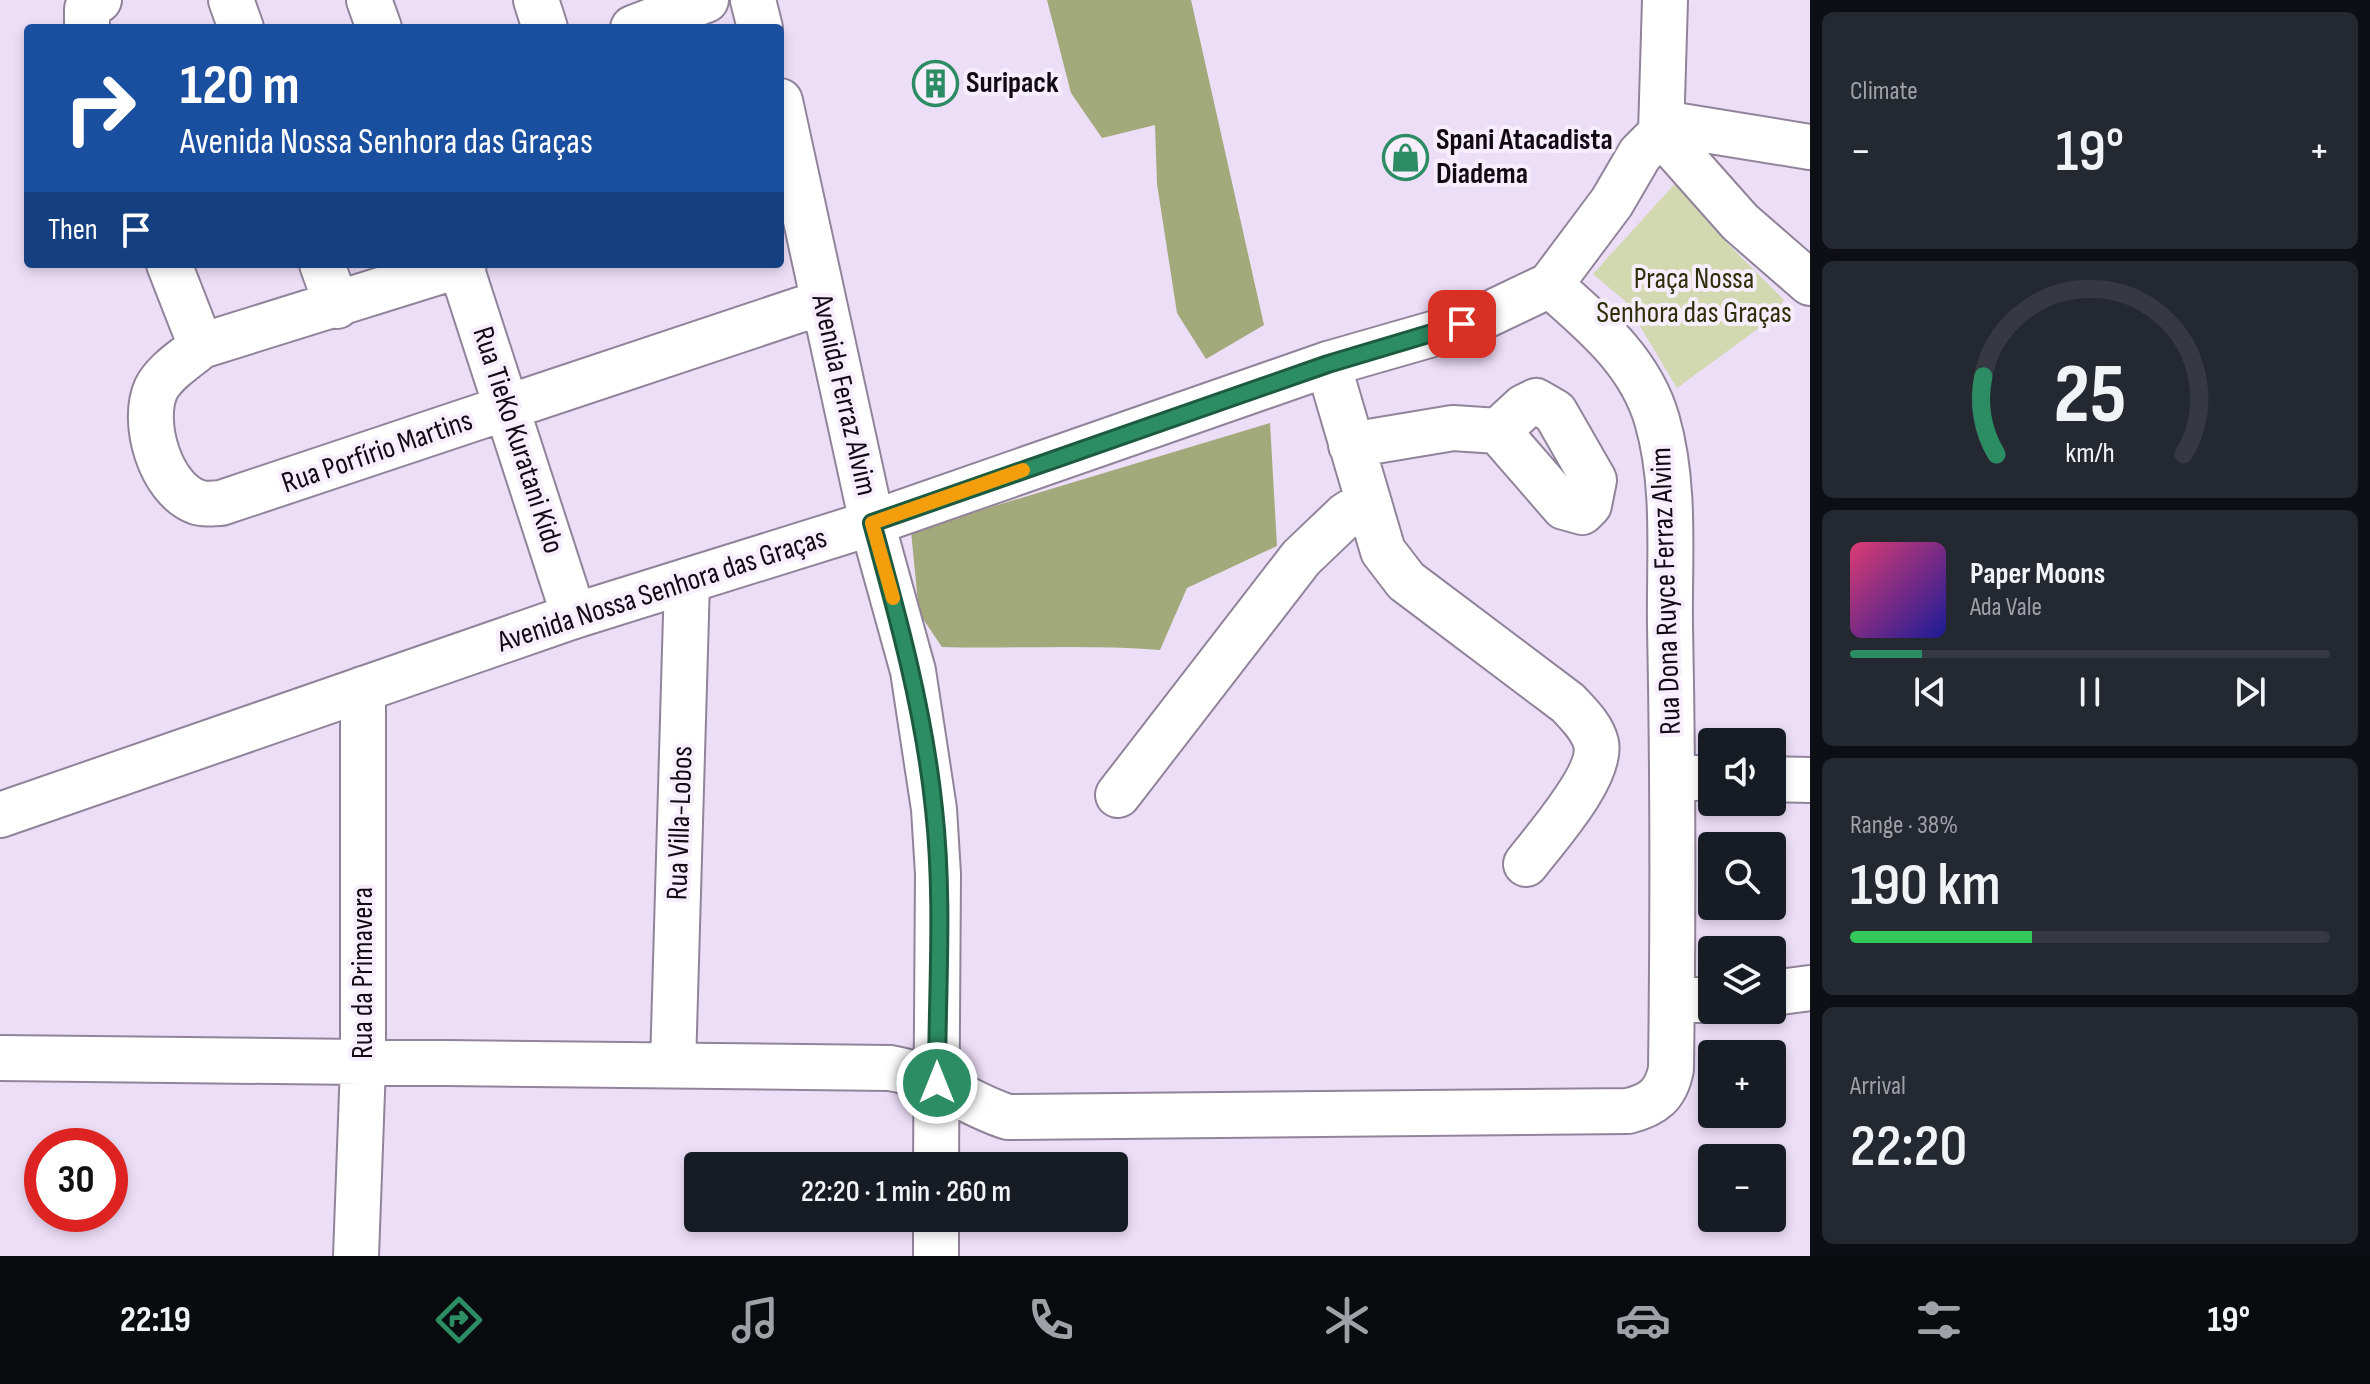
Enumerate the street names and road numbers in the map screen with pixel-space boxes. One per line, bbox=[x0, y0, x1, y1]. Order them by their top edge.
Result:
street label: Avenida Ferraz Alvim bbox=[803, 290, 885, 499]
street label: Rua TieKo Kuratani Kido bbox=[464, 322, 572, 558]
street label: Rua Porfírio Martins bbox=[277, 403, 477, 501]
street label: Rua Dona Ruyce Ferraz Alvim bbox=[1643, 447, 1689, 735]
street label: Avenida Nossa Senhora das Graças bbox=[492, 520, 831, 661]
street label: Rua Villa-Lobos bbox=[659, 745, 701, 901]
street label: Rua da Primavera bbox=[345, 887, 381, 1059]

